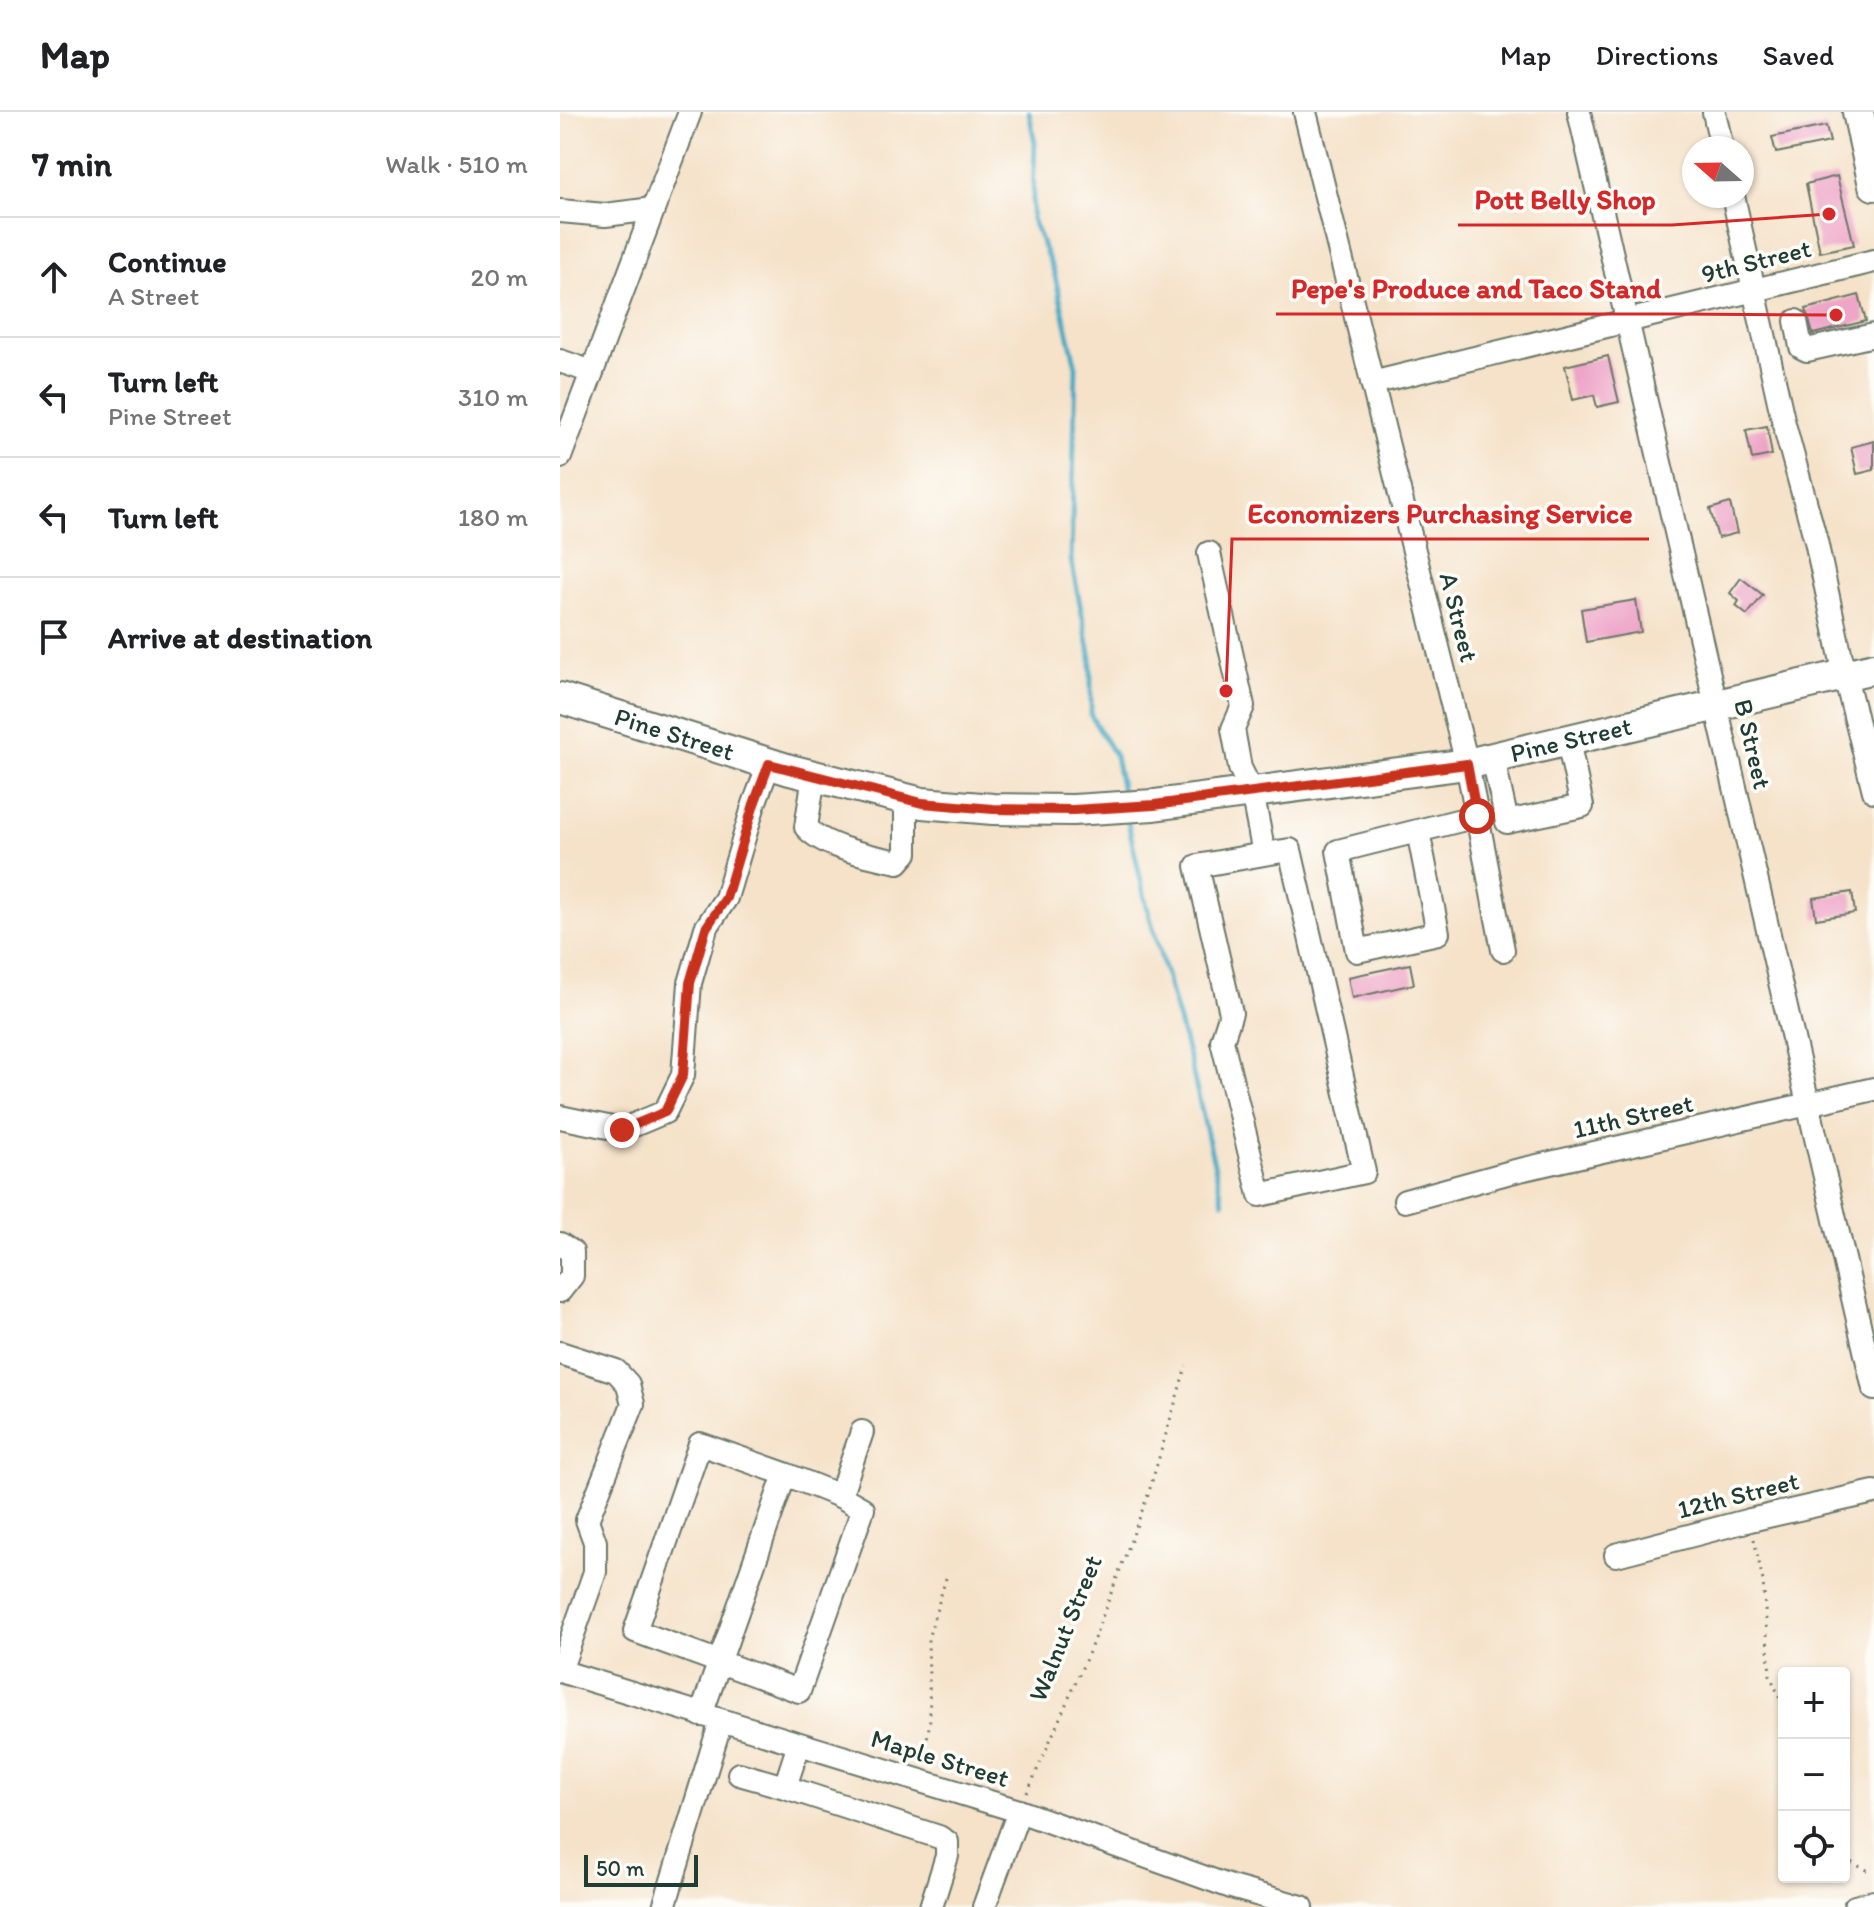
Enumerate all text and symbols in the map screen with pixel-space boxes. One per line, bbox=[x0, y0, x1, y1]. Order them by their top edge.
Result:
text: Map bbox=[40, 32, 110, 78]
text: Map bbox=[1500, 38, 1551, 72]
text: Directions bbox=[1595, 38, 1719, 72]
text: Saved bbox=[1763, 38, 1834, 72]
north arrow bbox=[1682, 136, 1754, 208]
text: 7 min bbox=[32, 144, 112, 185]
text: Walk · 510 m bbox=[385, 148, 528, 180]
callout: Pott Belly Shop bbox=[1458, 173, 1672, 225]
text: Pott Belly Shop bbox=[1474, 182, 1656, 216]
street label: 9th Street bbox=[1698, 232, 1814, 290]
text: Continue bbox=[108, 243, 227, 280]
icon: ahead bbox=[32, 255, 76, 299]
text: 20 m bbox=[471, 261, 528, 293]
callout: Pepe's Produce and Taco Stand bbox=[1276, 262, 1677, 314]
text: Pepe's Produce and Taco Stand bbox=[1291, 271, 1662, 305]
text: A Street bbox=[108, 280, 199, 312]
text: Turn left bbox=[108, 363, 219, 400]
icon: left bbox=[32, 375, 76, 419]
text: 310 m bbox=[458, 381, 528, 413]
text: Pine Street bbox=[108, 400, 232, 432]
callout: Economizers Purchasing Service bbox=[1232, 487, 1649, 539]
icon: left bbox=[32, 495, 76, 539]
text: Economizers Purchasing Service bbox=[1247, 496, 1633, 530]
text: Turn left bbox=[108, 499, 219, 536]
text: 180 m bbox=[458, 501, 528, 533]
street label: A Street bbox=[1432, 569, 1486, 665]
icon: arrive bbox=[32, 615, 76, 659]
text: Arrive at destination bbox=[108, 619, 372, 656]
street label: B Street bbox=[1727, 696, 1779, 792]
street label: Pine Street bbox=[611, 700, 739, 768]
street label: Pine Street bbox=[1507, 710, 1635, 769]
route start bbox=[1459, 798, 1495, 834]
street label: 11th Street bbox=[1570, 1087, 1696, 1145]
route end bbox=[604, 1112, 640, 1148]
street label: 12th Street bbox=[1674, 1464, 1802, 1526]
street label: Walnut Street bbox=[1021, 1550, 1109, 1706]
map controls bbox=[1778, 1667, 1850, 1883]
button: + bbox=[1778, 1667, 1850, 1739]
street label: Maple Street bbox=[867, 1722, 1013, 1794]
button: − bbox=[1778, 1739, 1850, 1811]
button: locate bbox=[1778, 1811, 1850, 1883]
scale bar bbox=[584, 1851, 698, 1887]
text: 50 m bbox=[596, 1855, 645, 1882]

